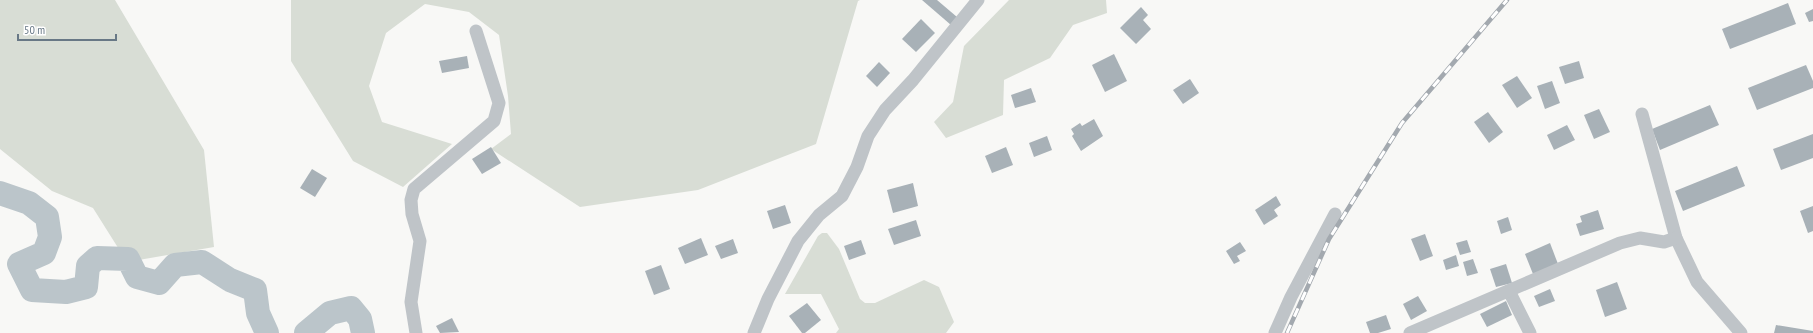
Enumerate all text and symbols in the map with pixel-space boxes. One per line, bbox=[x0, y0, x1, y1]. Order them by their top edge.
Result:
scale bar bbox=[18, 16, 116, 42]
text: 50 m bbox=[24, 22, 45, 37]

